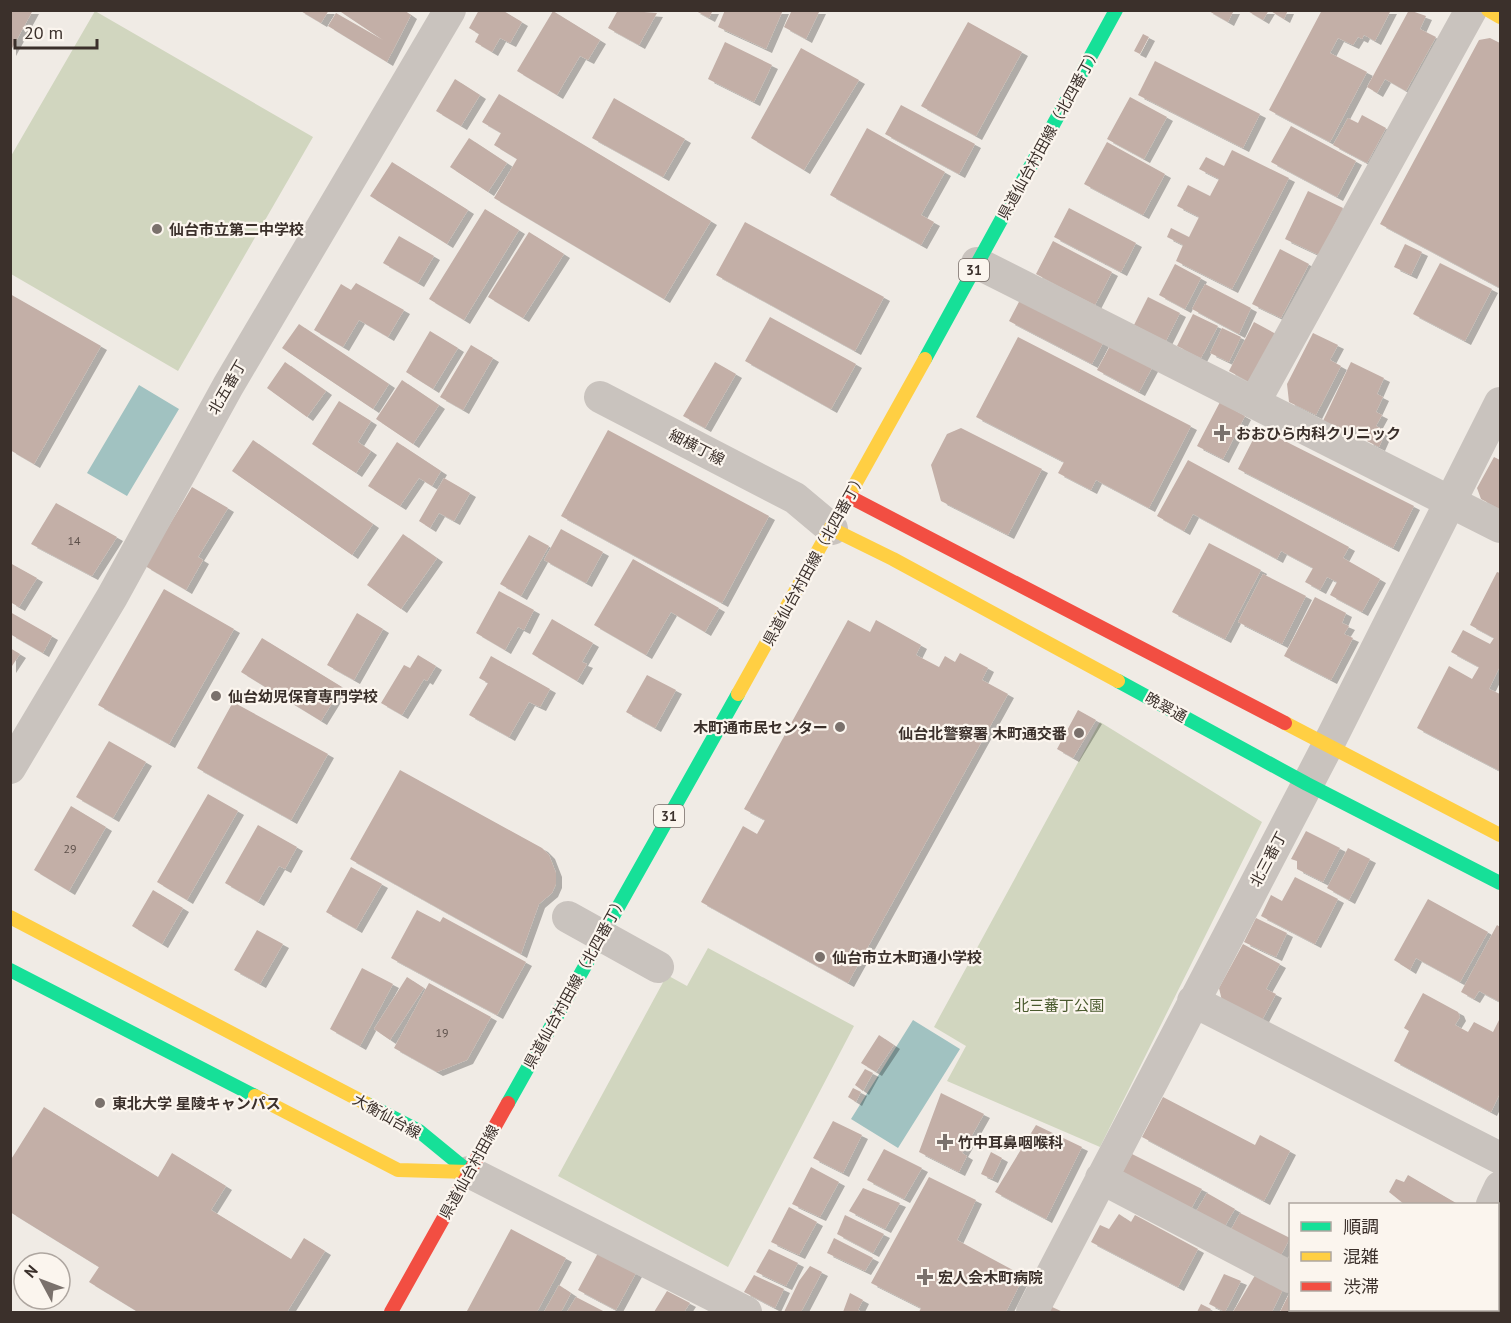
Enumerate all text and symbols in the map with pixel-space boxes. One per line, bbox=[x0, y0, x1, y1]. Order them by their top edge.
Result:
scale bar bbox=[15, 12, 98, 50]
text: 20 m bbox=[24, 21, 63, 44]
street label: 県道仙台村田線（北四番丁） bbox=[993, 43, 1105, 223]
place label: 仙台市立第二中学校 bbox=[169, 220, 304, 239]
marker: 仙台市立第二中学校 bbox=[150, 222, 164, 236]
road number: 31 bbox=[959, 259, 989, 281]
street label: 北五番丁 bbox=[204, 356, 250, 418]
marker: おおひら内科クリニック bbox=[1213, 424, 1231, 442]
place label: おおひら内科クリニック bbox=[1236, 424, 1401, 443]
street label: 細横丁線 bbox=[666, 425, 728, 469]
street label: 県道仙台村田線（北四番丁） bbox=[758, 469, 870, 649]
house number: 14 bbox=[67, 533, 81, 548]
place label: 仙台幼児保育専門学校 bbox=[228, 687, 378, 706]
street label: 晩翠通 bbox=[1142, 688, 1190, 726]
marker: 仙台幼児保育専門学校 bbox=[209, 689, 223, 703]
place label: 木町通市民センター bbox=[693, 718, 828, 737]
marker: 木町通市民センター bbox=[833, 720, 847, 734]
place label: 仙台北警察署 木町通交番 bbox=[898, 724, 1067, 743]
marker: 仙台北警察署 木町通交番 bbox=[1072, 726, 1086, 740]
road number: 31 bbox=[654, 805, 684, 827]
street label: 北三番丁 bbox=[1246, 828, 1290, 890]
house number: 29 bbox=[63, 841, 77, 856]
street label: 県道仙台村田線（北四番丁） bbox=[519, 892, 631, 1072]
place label: 仙台市立木町通小学校 bbox=[832, 948, 982, 967]
marker: 仙台市立木町通小学校 bbox=[813, 950, 827, 964]
park label: 北三蕃丁公園 bbox=[1014, 996, 1104, 1015]
house number: 19 bbox=[435, 1025, 449, 1040]
street label: 大衡仙台線 bbox=[350, 1090, 424, 1142]
place label: 東北大学 星陵キャンパス bbox=[112, 1094, 281, 1113]
marker: 東北大学 星陵キャンパス bbox=[93, 1096, 107, 1110]
street label: 県道仙台村田線 bbox=[435, 1121, 503, 1223]
marker: 竹中耳鼻咽喉科 bbox=[936, 1133, 954, 1151]
place label: 竹中耳鼻咽喉科 bbox=[958, 1133, 1063, 1152]
legend bbox=[1289, 1203, 1499, 1311]
text: 順調 bbox=[1343, 1215, 1379, 1238]
text: 混雑 bbox=[1343, 1245, 1379, 1268]
north arrow bbox=[12, 1251, 72, 1311]
text: N bbox=[20, 1261, 42, 1282]
marker: 宏人会木町病院 bbox=[916, 1268, 934, 1286]
place label: 宏人会木町病院 bbox=[938, 1268, 1043, 1287]
text: 渋滞 bbox=[1343, 1275, 1379, 1298]

